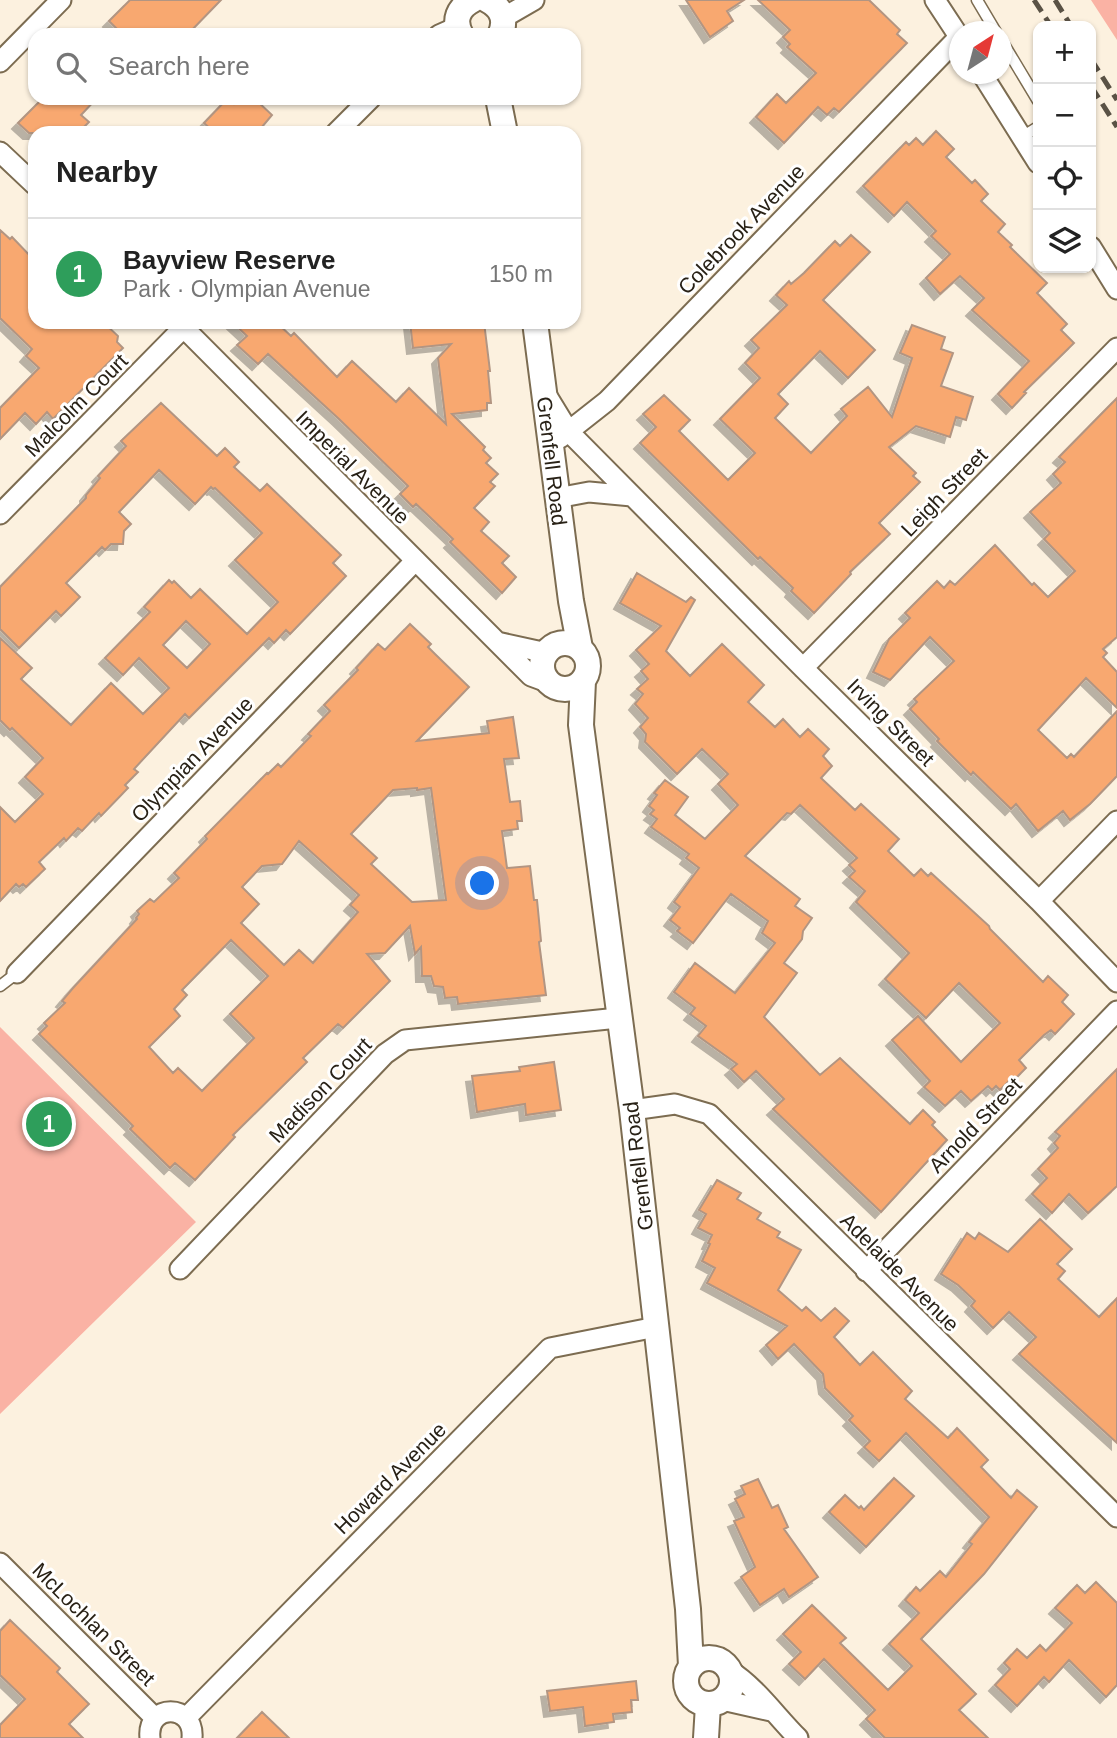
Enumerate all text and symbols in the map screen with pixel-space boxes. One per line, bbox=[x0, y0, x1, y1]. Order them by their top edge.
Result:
north arrow bbox=[949, 21, 1012, 84]
map controls bbox=[1033, 21, 1096, 273]
button: + bbox=[1033, 21, 1096, 84]
search box bbox=[28, 28, 581, 105]
icon: search bbox=[52, 48, 90, 86]
text: Search here bbox=[108, 51, 250, 81]
button: − bbox=[1033, 84, 1096, 147]
button: locate bbox=[1033, 147, 1096, 210]
text: Nearby bbox=[56, 155, 158, 188]
street label: Colebrook Avenue bbox=[673, 159, 809, 299]
button: layers bbox=[1033, 210, 1096, 273]
text: Bayview Reserve bbox=[123, 245, 335, 275]
text: 1 bbox=[73, 261, 85, 287]
text: 150 m bbox=[489, 261, 553, 287]
text: Park · Olympian Avenue bbox=[123, 276, 371, 302]
street label: Malcolm Court bbox=[20, 349, 132, 461]
street label: Grenfell Road bbox=[533, 395, 571, 527]
street label: Imperial Avenue bbox=[292, 406, 414, 528]
street label: Leigh Street bbox=[896, 443, 992, 541]
street label: Irving Street bbox=[843, 674, 939, 770]
street label: Olympian Avenue bbox=[127, 692, 257, 826]
your location bbox=[465, 866, 499, 900]
street label: Madison Court bbox=[264, 1033, 376, 1147]
street label: Arnold Street bbox=[924, 1073, 1026, 1177]
pin: 1 bbox=[26, 1098, 72, 1150]
street label: Grenfell Road bbox=[619, 1100, 657, 1232]
street label: Adelaide Avenue bbox=[836, 1208, 964, 1336]
street label: Howard Avenue bbox=[330, 1418, 450, 1538]
street label: McLochlan Street bbox=[28, 1558, 160, 1690]

